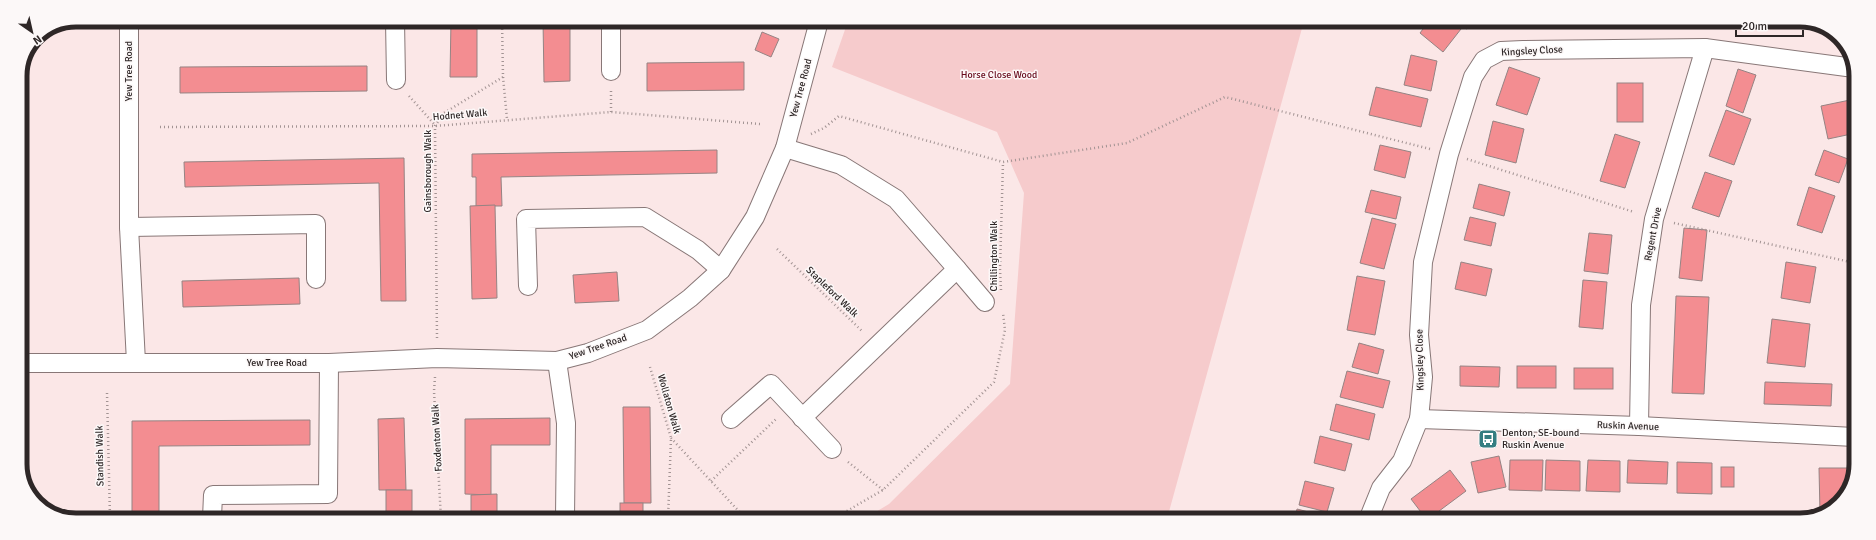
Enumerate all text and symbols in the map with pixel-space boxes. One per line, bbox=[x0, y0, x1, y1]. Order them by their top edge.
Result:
north arrow bbox=[12, 12, 52, 52]
scale bar bbox=[1736, 12, 1803, 38]
text: 20 m bbox=[1742, 19, 1767, 34]
text: N bbox=[31, 32, 44, 47]
street label: Yew Tree Road bbox=[123, 41, 135, 101]
street label: Kingsley Close bbox=[1501, 43, 1563, 59]
street label: Yew Tree Road bbox=[787, 57, 815, 119]
park label: Horse Close Wood bbox=[961, 69, 1037, 81]
street label: Hodnet Walk bbox=[432, 107, 488, 123]
street label: Gainsborough Walk bbox=[422, 130, 434, 212]
street label: Regent Drive bbox=[1642, 206, 1664, 262]
street label: Chillington Walk bbox=[988, 221, 1000, 291]
street label: Stapleford Walk bbox=[803, 264, 861, 320]
street label: Kingsley Close bbox=[1413, 329, 1427, 391]
street label: Yew Tree Road bbox=[568, 332, 628, 362]
street label: Yew Tree Road bbox=[247, 357, 307, 369]
street label: Wollaton Walk bbox=[655, 373, 683, 435]
street label: Foxdenton Walk bbox=[429, 404, 445, 472]
street label: Ruskin Avenue bbox=[1597, 419, 1659, 433]
street label: Standish Walk bbox=[93, 426, 107, 486]
place label: Denton, SE-bound Ruskin Avenue bbox=[1502, 427, 1579, 451]
bus stop icon: Denton, SE-bound Ruskin Avenue bbox=[1477, 428, 1499, 450]

